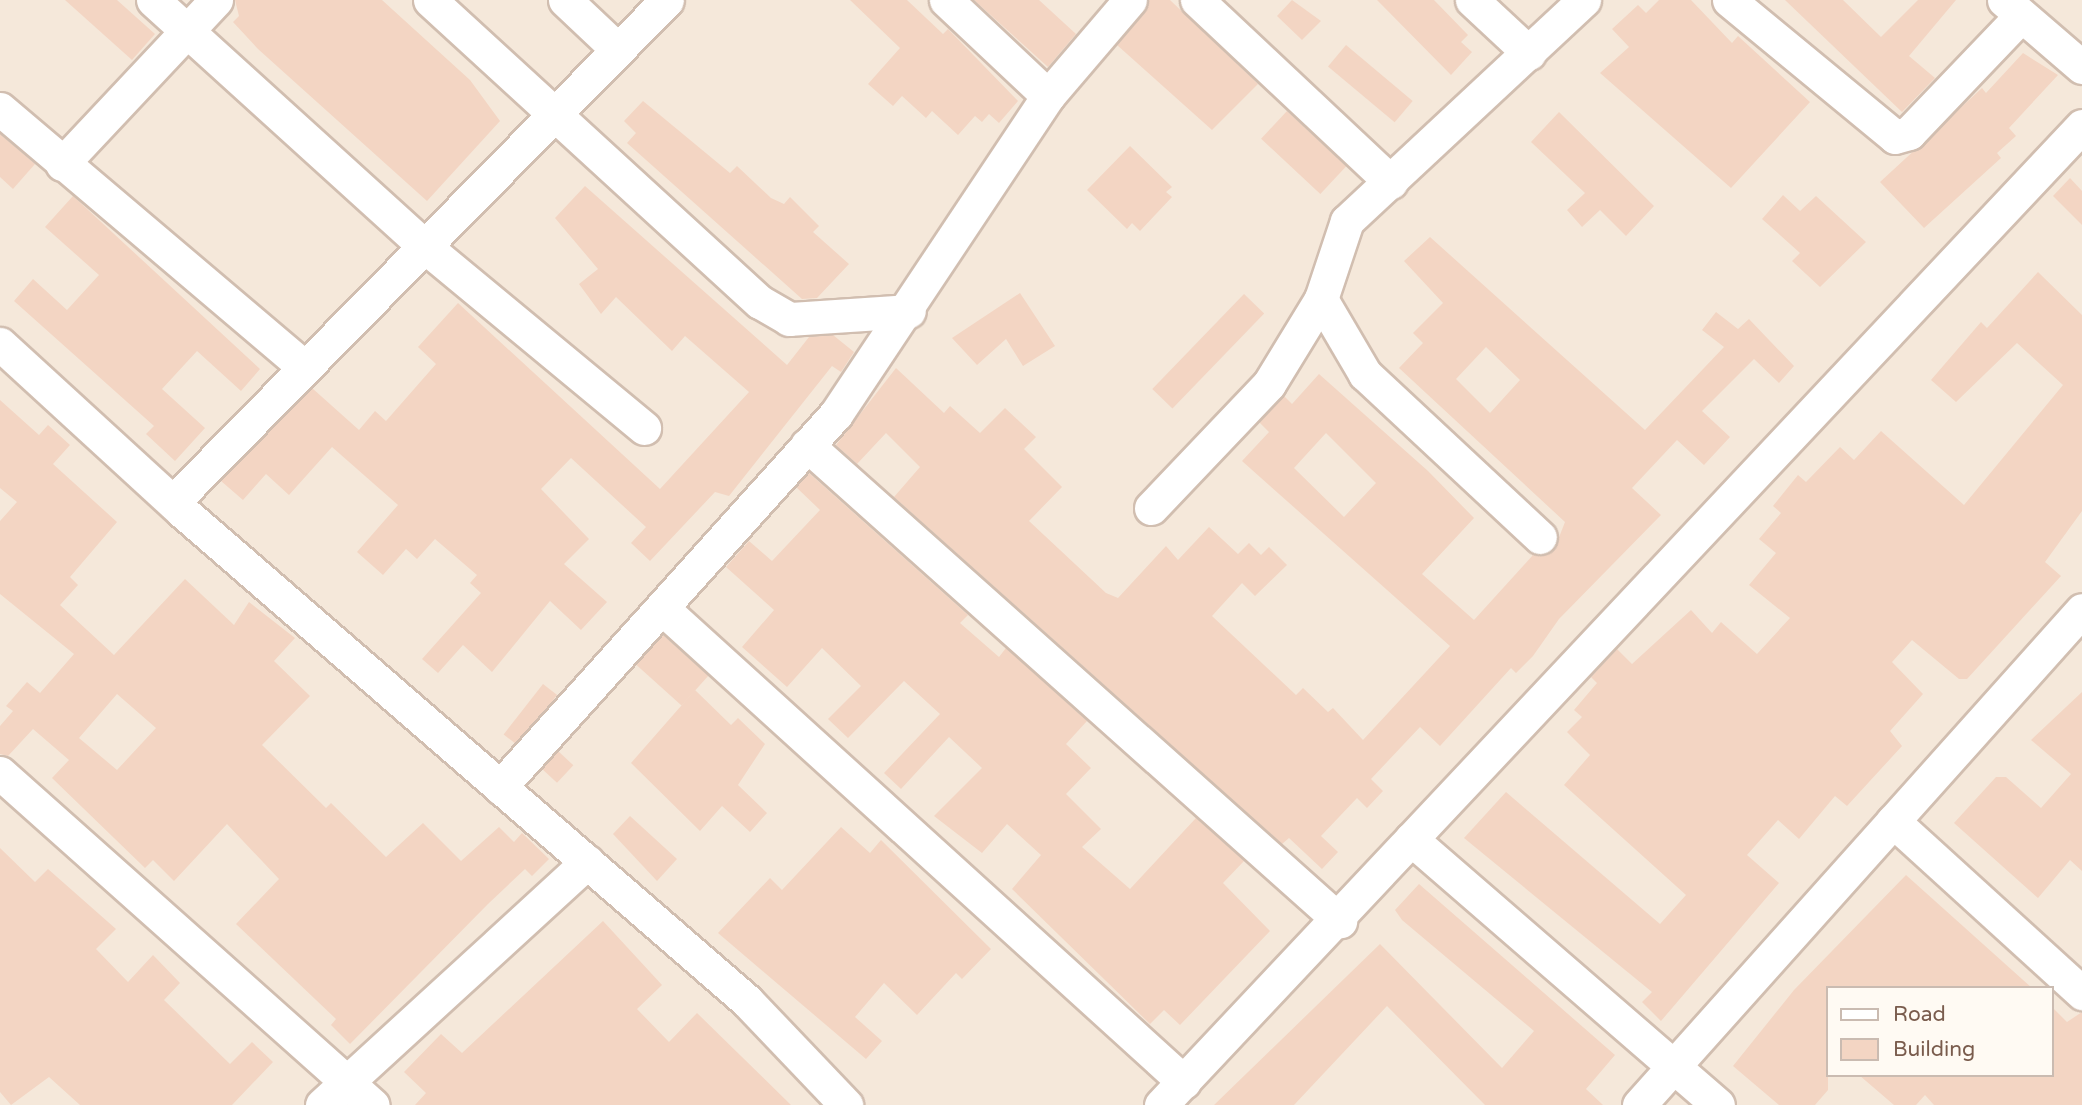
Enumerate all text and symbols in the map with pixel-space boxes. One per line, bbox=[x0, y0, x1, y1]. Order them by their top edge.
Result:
legend bbox=[1826, 986, 2054, 1077]
text: Road bbox=[1893, 1002, 1946, 1027]
text: Building bbox=[1893, 1037, 1975, 1062]

